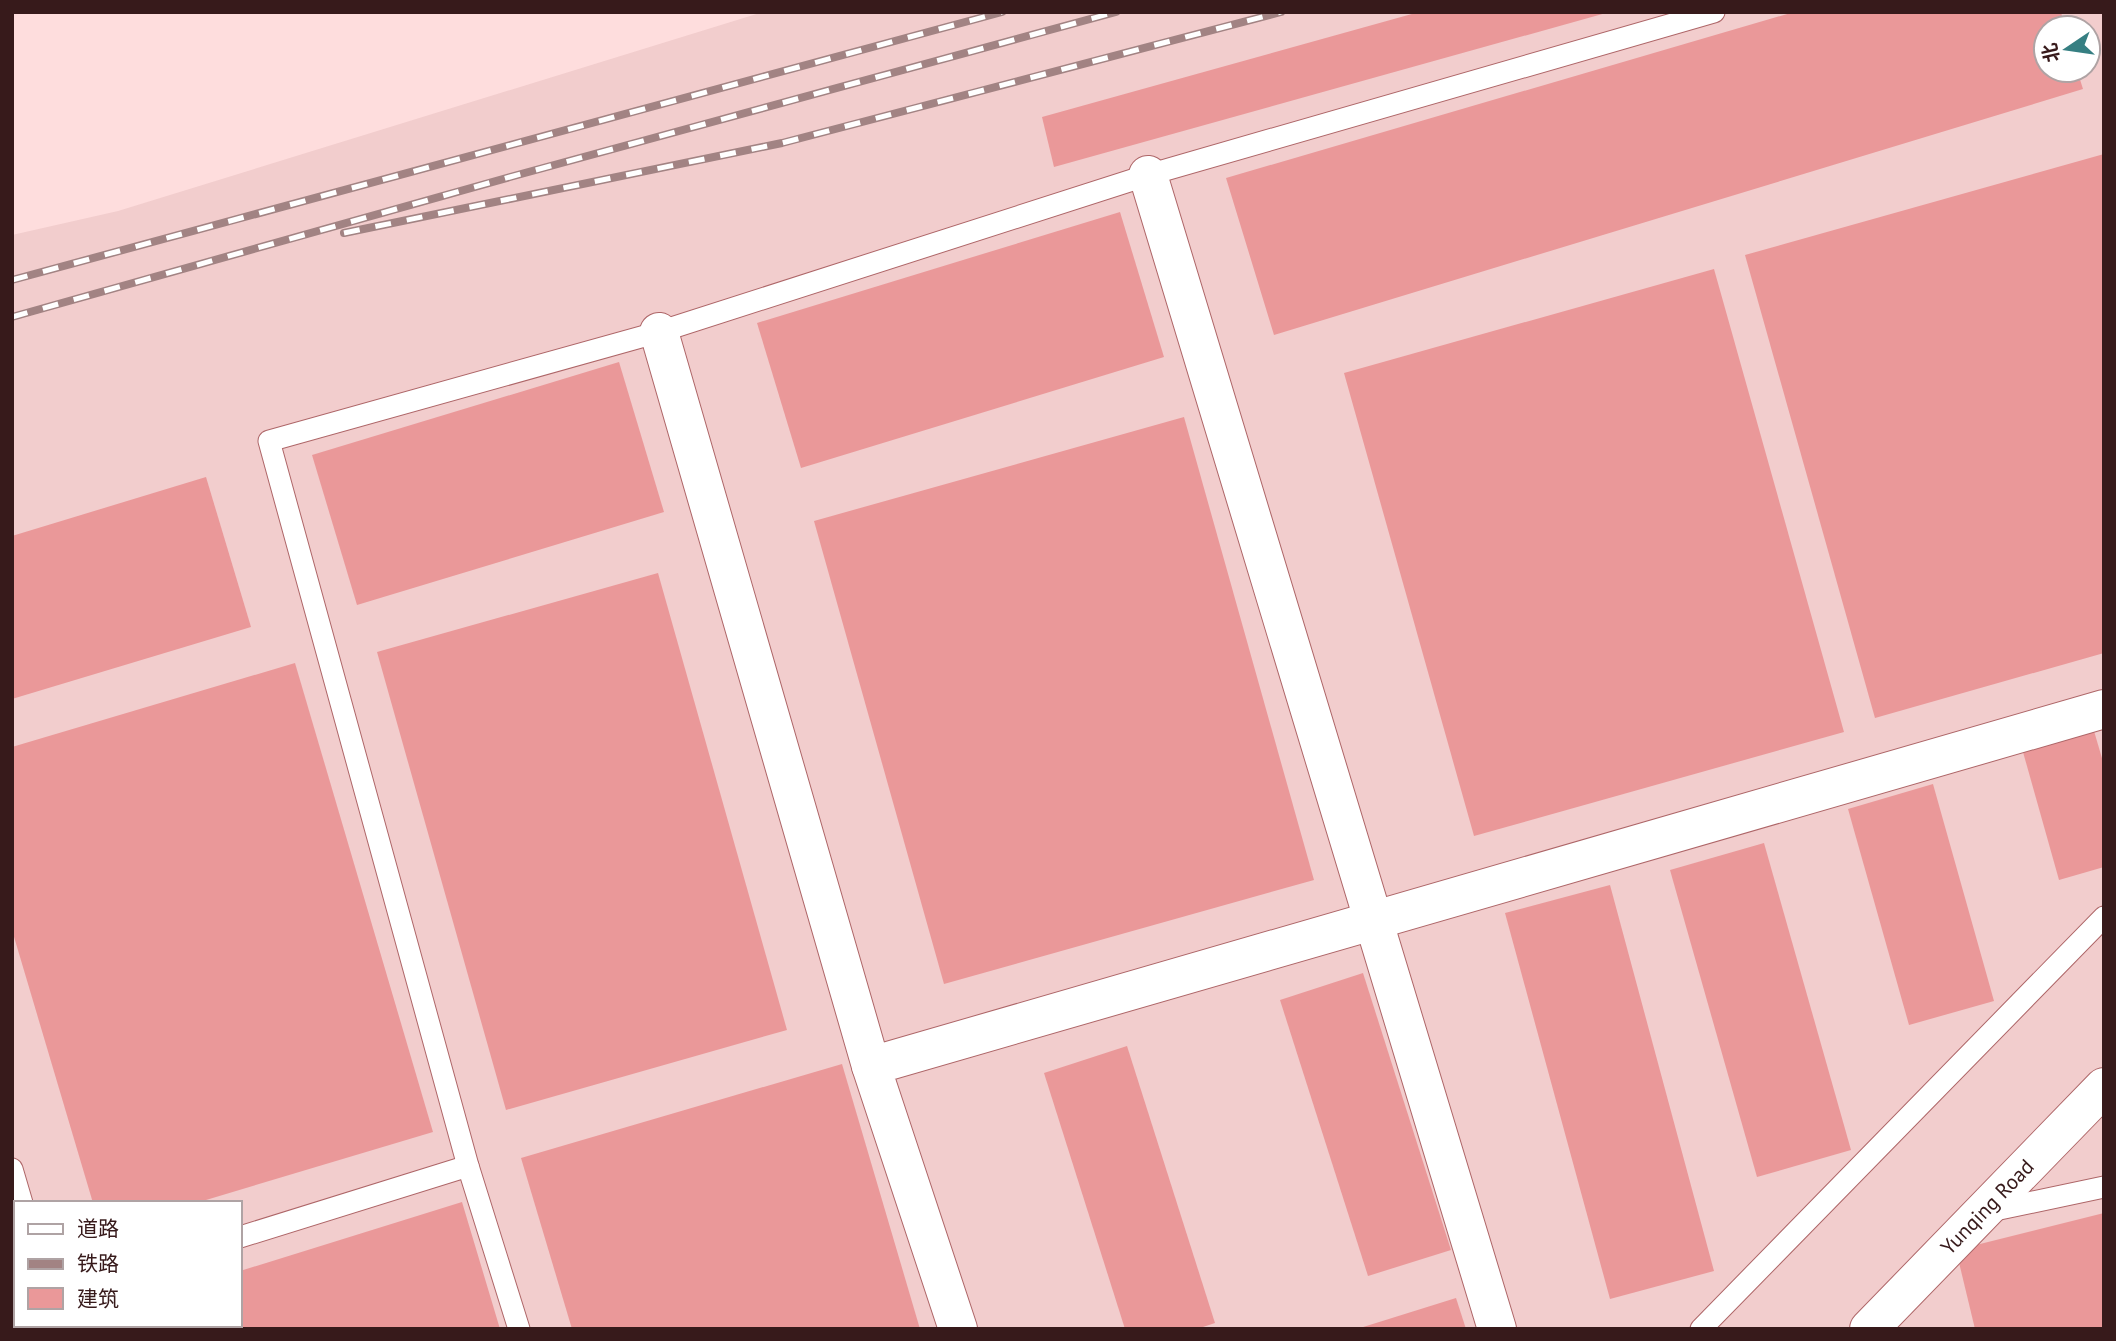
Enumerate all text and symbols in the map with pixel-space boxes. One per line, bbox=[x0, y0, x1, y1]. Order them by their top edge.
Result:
north arrow bbox=[2032, 14, 2102, 84]
text: 北 bbox=[2037, 41, 2064, 65]
street label: Yunqing Road bbox=[1935, 1153, 2040, 1260]
legend bbox=[14, 1201, 242, 1327]
text: 道路 bbox=[77, 1215, 119, 1242]
text: 铁路 bbox=[77, 1250, 119, 1277]
text: 建筑 bbox=[77, 1285, 119, 1312]

